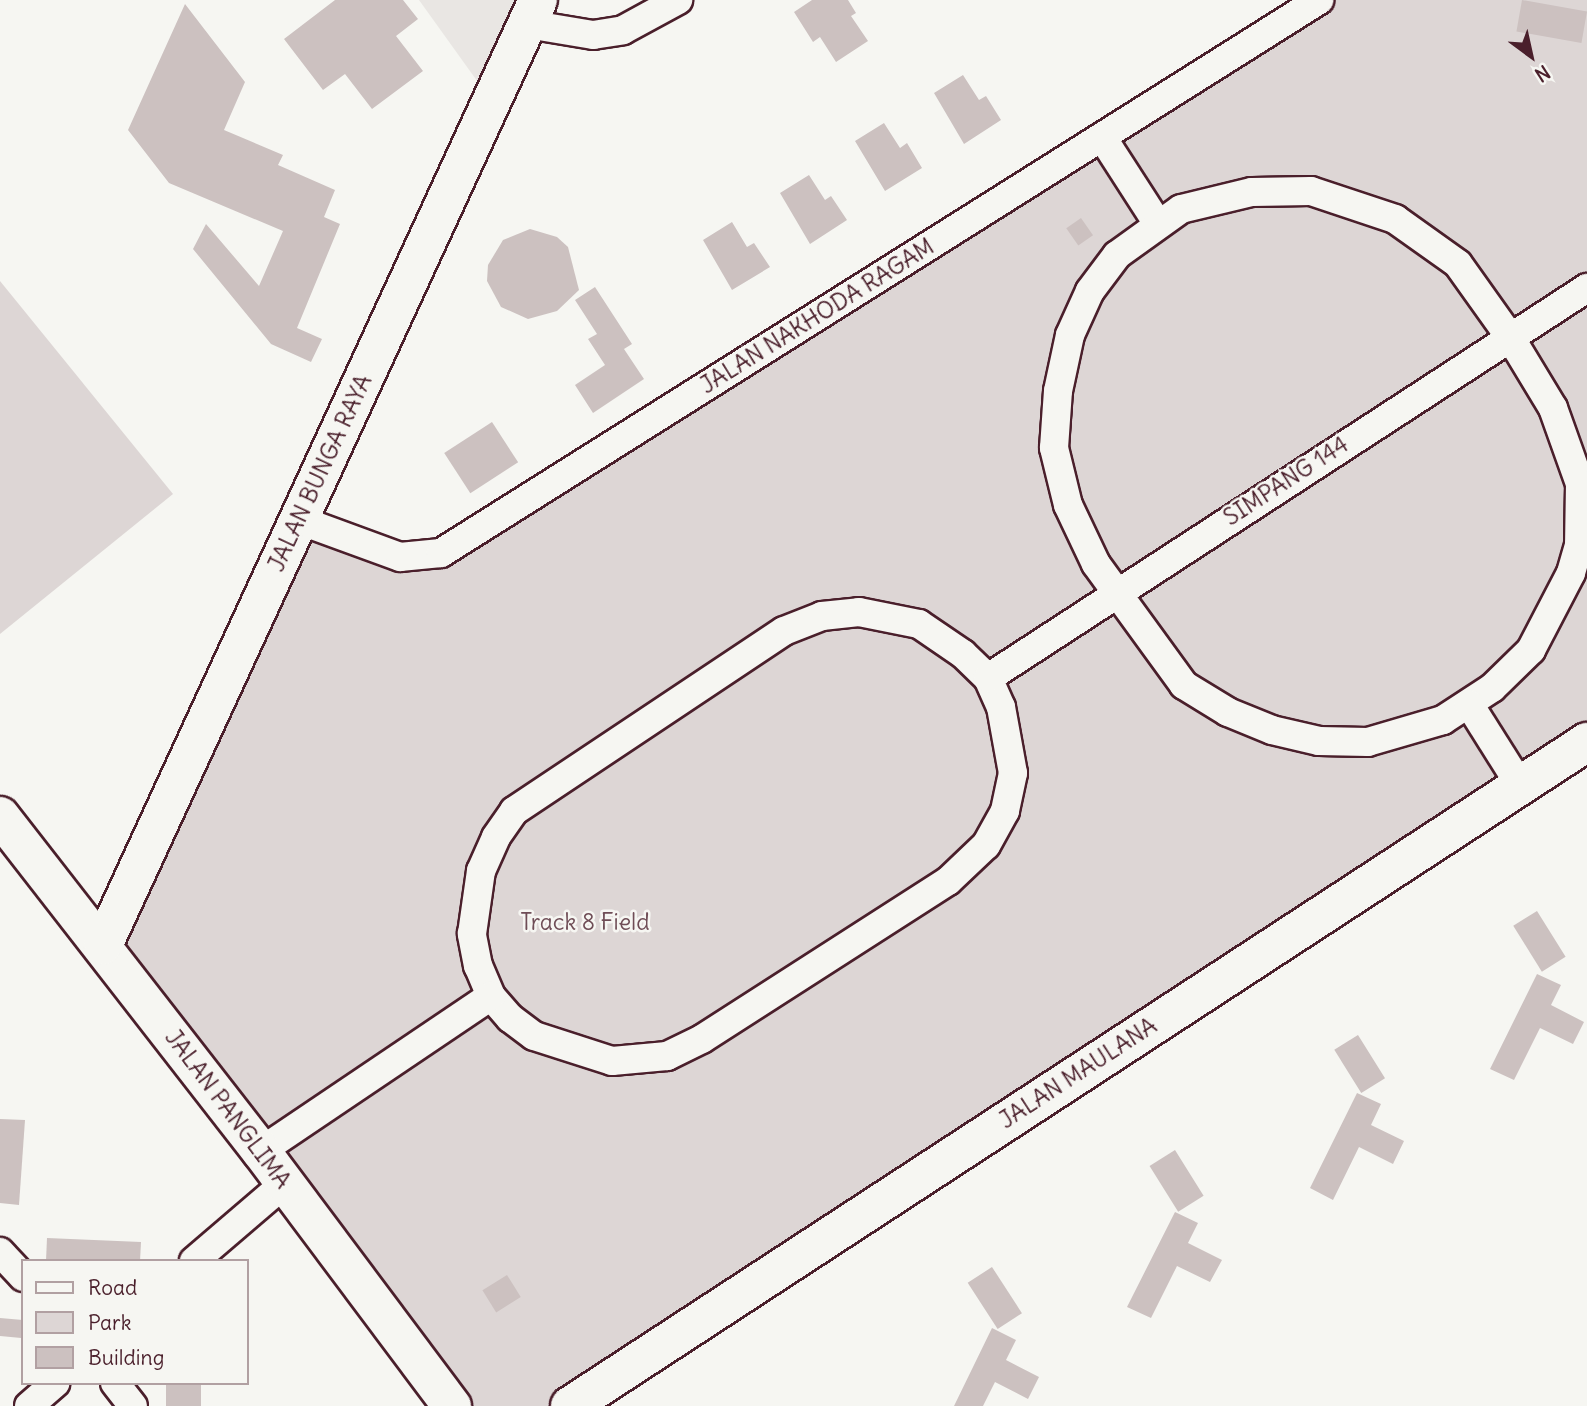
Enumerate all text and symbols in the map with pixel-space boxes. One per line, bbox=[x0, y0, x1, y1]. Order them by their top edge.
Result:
north arrow bbox=[1496, 21, 1566, 91]
text: N bbox=[1530, 60, 1554, 87]
street label: JALAN NAKHODA RAGAM bbox=[695, 233, 939, 399]
street label: JALAN BUNGA RAYA bbox=[262, 370, 378, 576]
street label: SIMPANG 144 bbox=[1218, 430, 1354, 532]
park label: Track 8 Field bbox=[520, 908, 650, 936]
street label: JALAN MAULANA bbox=[994, 1012, 1162, 1134]
street label: JALAN PANGLIMA bbox=[159, 1024, 297, 1194]
legend bbox=[21, 1259, 248, 1385]
text: Road bbox=[88, 1274, 137, 1301]
text: Park bbox=[88, 1309, 131, 1336]
text: Building bbox=[88, 1344, 164, 1371]

